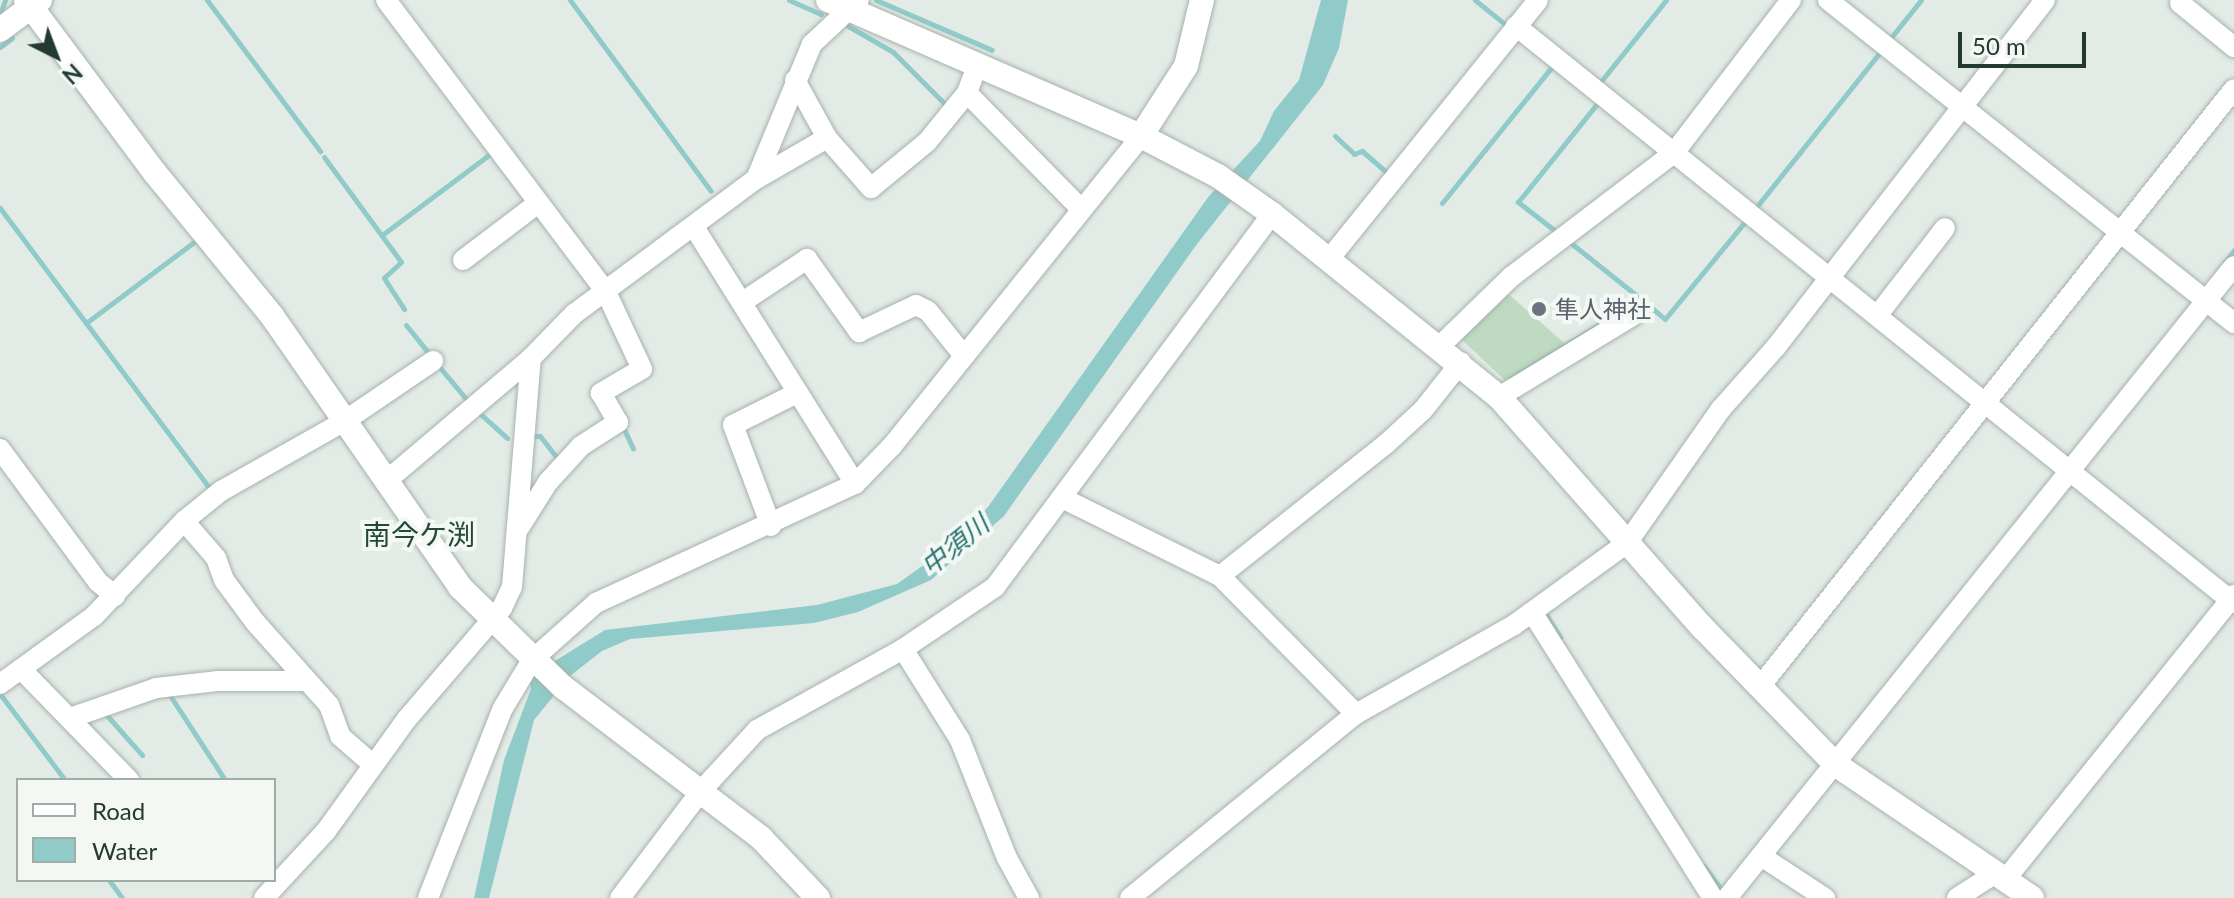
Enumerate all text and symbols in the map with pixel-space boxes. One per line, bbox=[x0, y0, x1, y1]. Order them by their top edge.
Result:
north arrow bbox=[16, 16, 96, 96]
scale bar bbox=[1962, 16, 2090, 66]
text: 50 m bbox=[1972, 31, 2026, 60]
text: N bbox=[57, 58, 88, 90]
place label: 隼人神社 bbox=[1555, 295, 1651, 323]
marker: 隼人神社 bbox=[1530, 300, 1548, 318]
water label: 中須川 bbox=[915, 508, 995, 582]
district label: 南今ケ渕 bbox=[363, 517, 475, 551]
legend bbox=[16, 778, 276, 882]
text: Road bbox=[92, 796, 145, 825]
text: Water bbox=[92, 836, 157, 865]

